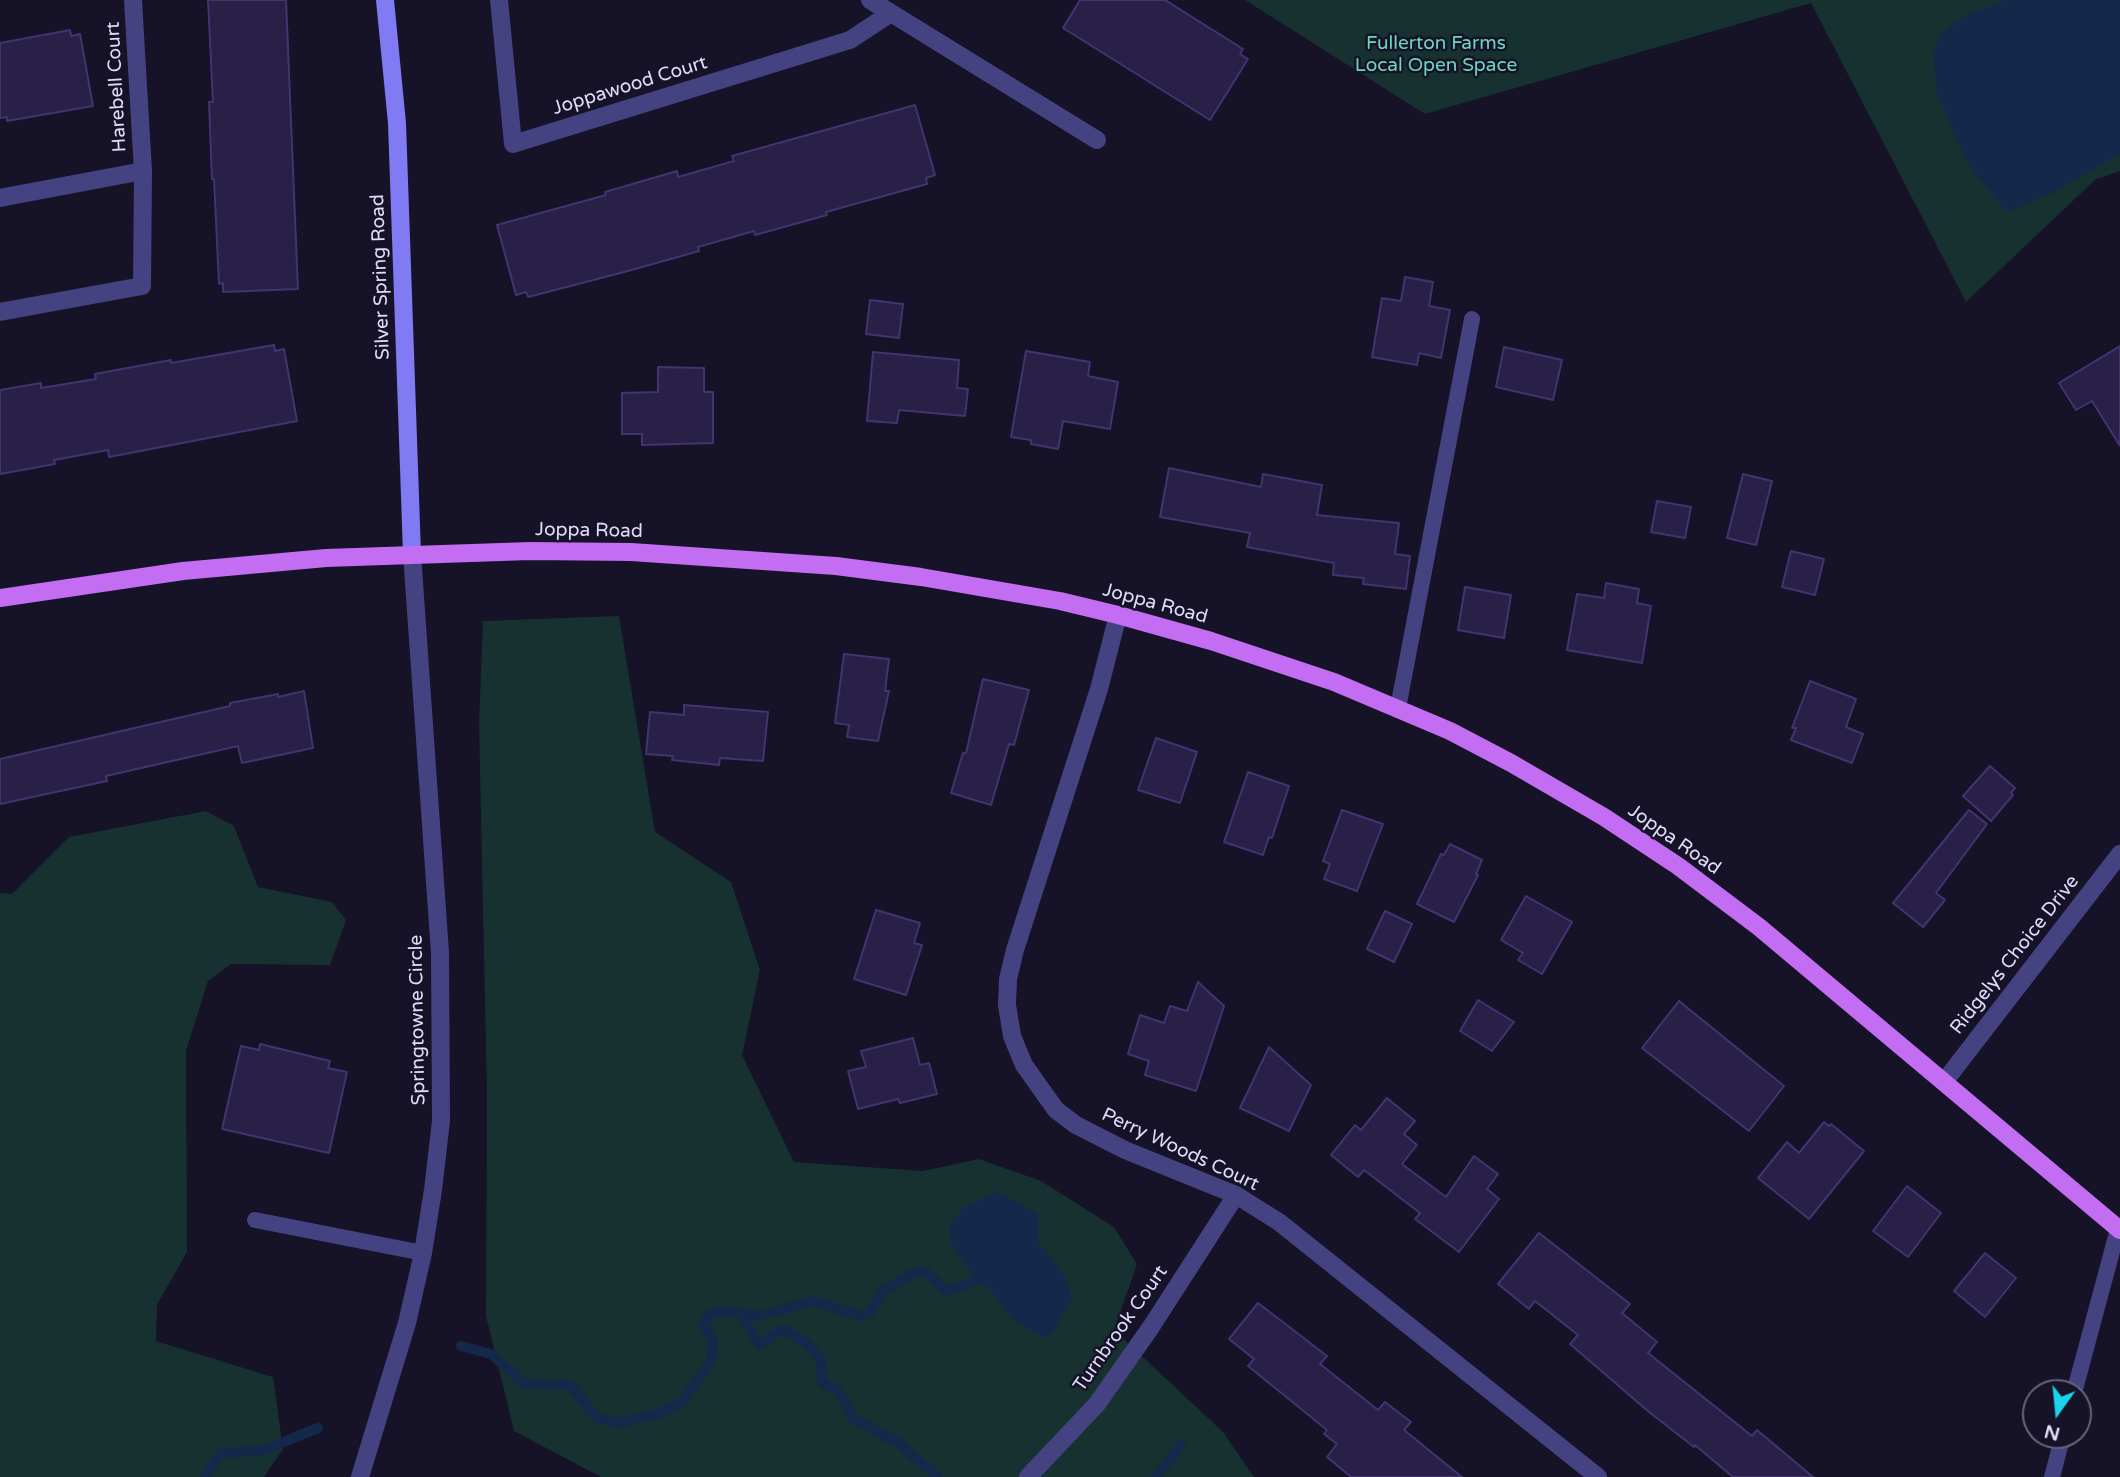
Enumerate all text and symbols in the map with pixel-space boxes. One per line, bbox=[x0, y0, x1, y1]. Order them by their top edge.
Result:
street label: Harebell Court bbox=[102, 21, 132, 153]
park label: Fullerton Farms Local Open Space bbox=[1355, 33, 1517, 77]
street label: Joppawood Court bbox=[550, 52, 710, 120]
street label: Silver Spring Road bbox=[367, 194, 395, 360]
street label: Joppa Road bbox=[535, 519, 643, 543]
street label: Joppa Road bbox=[1100, 579, 1210, 629]
street label: Joppa Road bbox=[1623, 800, 1725, 880]
street label: Ridgelys Choice Drive bbox=[1946, 871, 2084, 1039]
street label: Springtowne Circle bbox=[405, 935, 431, 1105]
street label: Perry Woods Court bbox=[1098, 1104, 1262, 1196]
street label: Turnbrook Court bbox=[1069, 1262, 1173, 1396]
north arrow bbox=[2022, 1379, 2092, 1449]
text: N bbox=[2042, 1420, 2062, 1445]

